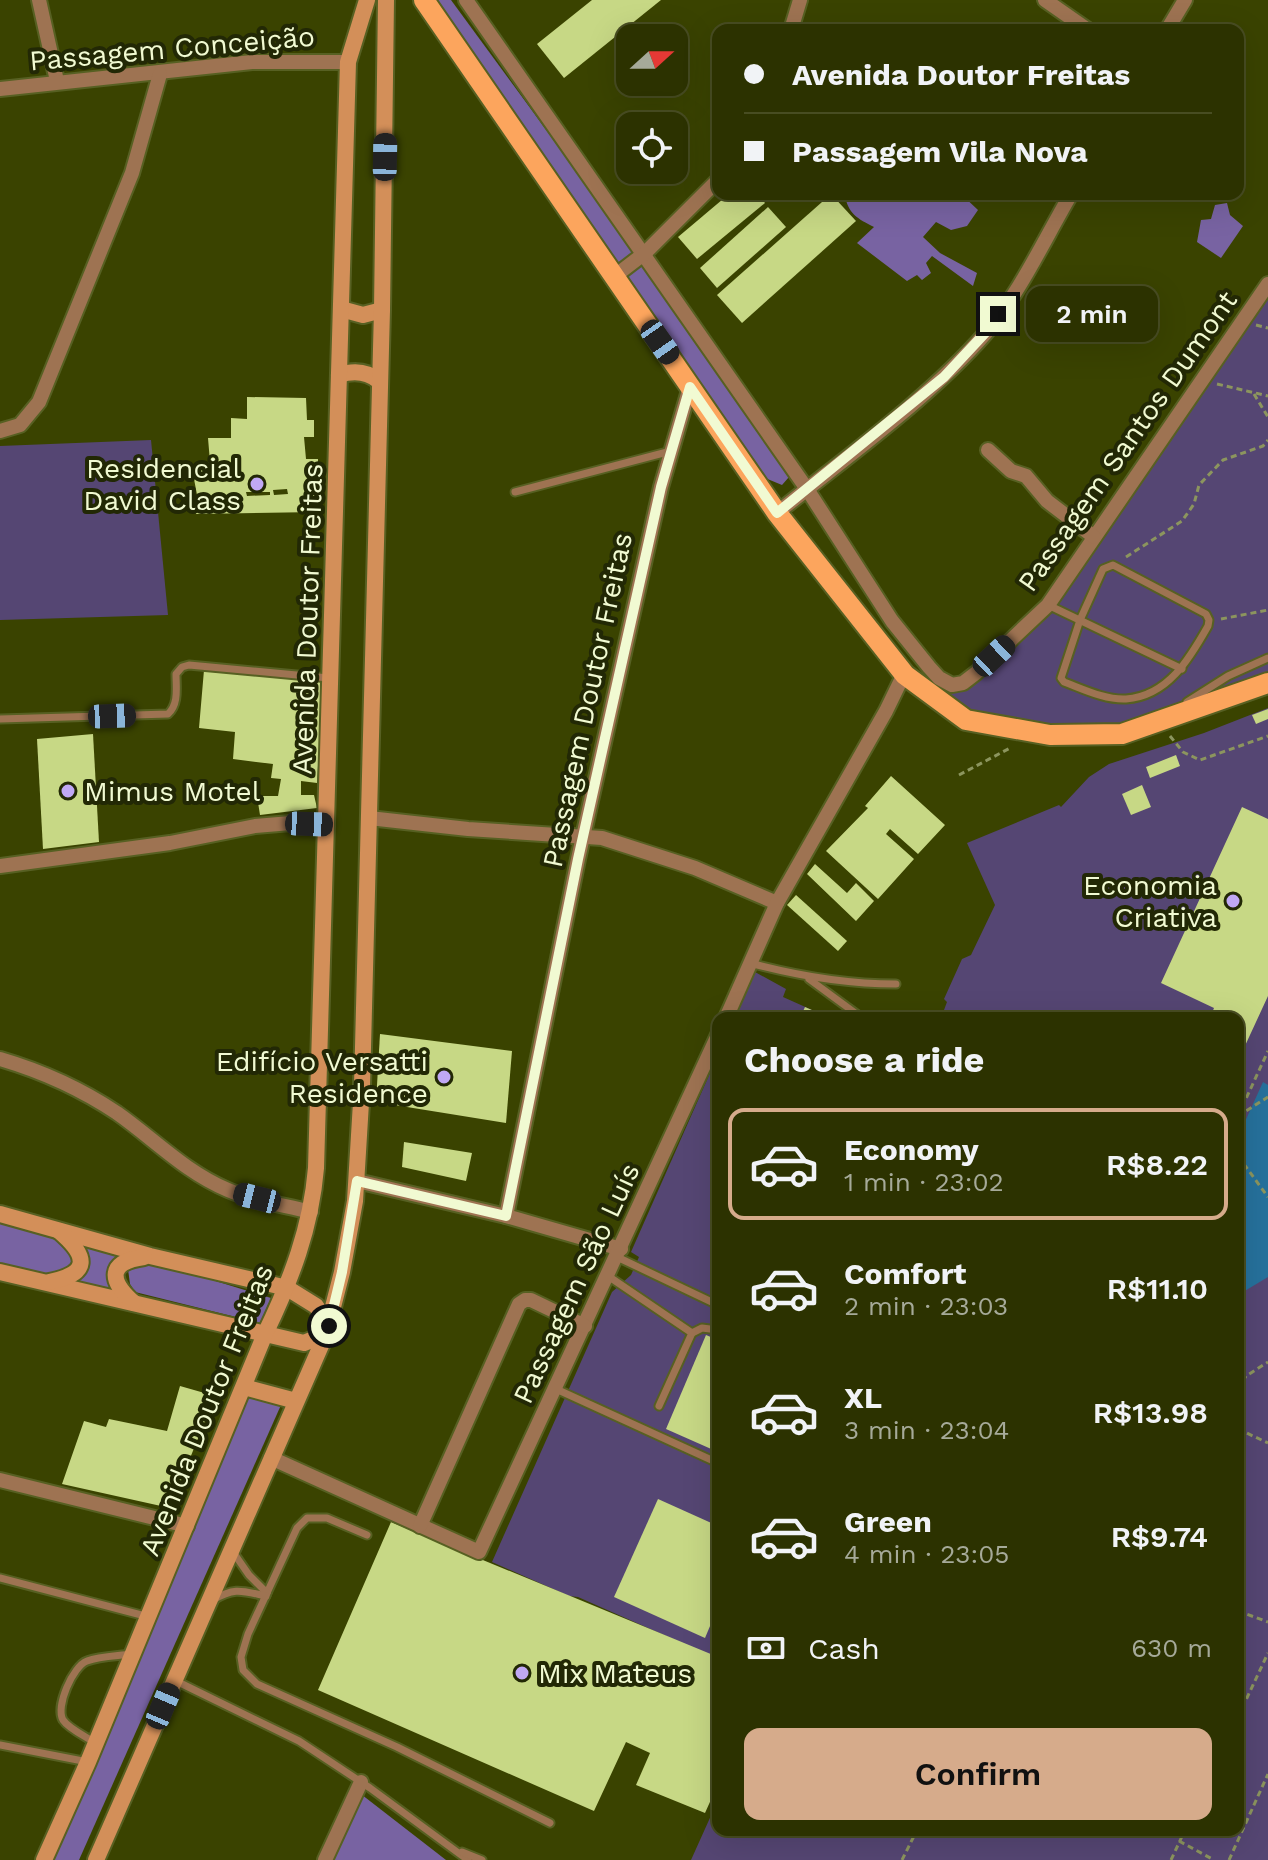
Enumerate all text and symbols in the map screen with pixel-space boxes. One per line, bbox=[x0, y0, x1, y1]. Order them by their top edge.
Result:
street label: Passagem Conceição bbox=[28, 20, 316, 77]
north arrow bbox=[616, 24, 688, 96]
map controls bbox=[616, 24, 688, 184]
text: Avenida Doutor Freitas bbox=[792, 57, 1130, 92]
button: locate bbox=[616, 112, 688, 184]
car bbox=[373, 133, 397, 181]
text: Passagem Vila Nova bbox=[792, 134, 1088, 169]
street label: Passagem Santos Dumont bbox=[1011, 285, 1244, 598]
callout: 2 min bbox=[1026, 286, 1158, 342]
route end bbox=[980, 296, 1016, 332]
text: 2 min bbox=[1056, 299, 1128, 329]
car bbox=[636, 315, 684, 369]
place label: Residencial David Class bbox=[83, 452, 241, 517]
street label: Avenida Doutor Freitas bbox=[286, 463, 329, 775]
marker: Residencial David Class bbox=[248, 475, 266, 493]
street label: Passagem Doutor Freitas bbox=[536, 530, 639, 871]
car bbox=[968, 631, 1020, 681]
car bbox=[88, 703, 136, 729]
place label: Mimus Motel bbox=[84, 775, 261, 808]
marker: Mimus Motel bbox=[59, 782, 77, 800]
car bbox=[285, 811, 333, 837]
place label: Economia Criativa bbox=[1083, 869, 1217, 934]
marker: Economia Criativa bbox=[1224, 892, 1242, 910]
text: Choose a ride bbox=[744, 1039, 984, 1081]
place label: Edifício Versatti Residence bbox=[216, 1045, 428, 1110]
marker: Edifício Versatti Residence bbox=[435, 1068, 453, 1086]
icon: car bbox=[748, 1128, 820, 1200]
text: Economy bbox=[844, 1132, 979, 1167]
text: R$8.22 bbox=[1106, 1147, 1208, 1182]
street label: Passagem São Luís bbox=[506, 1158, 647, 1409]
text: 1 min · 23:02 bbox=[844, 1167, 1004, 1197]
car bbox=[231, 1181, 283, 1215]
icon: car bbox=[748, 1252, 820, 1324]
text: Comfort bbox=[844, 1256, 966, 1291]
street label: Avenida Doutor Freitas bbox=[133, 1260, 280, 1561]
text: R$11.10 bbox=[1107, 1271, 1208, 1306]
text: 2 min · 23:03 bbox=[844, 1291, 1008, 1321]
route start bbox=[311, 1308, 347, 1344]
icon: car bbox=[748, 1376, 820, 1448]
text: XL bbox=[844, 1380, 882, 1415]
text: R$13.98 bbox=[1093, 1395, 1208, 1430]
text: 3 min · 23:04 bbox=[844, 1415, 1010, 1445]
icon: car bbox=[748, 1500, 820, 1572]
text: Green bbox=[844, 1504, 932, 1539]
text: R$9.74 bbox=[1111, 1519, 1208, 1554]
text: 4 min · 23:05 bbox=[844, 1539, 1009, 1569]
icon: cash bbox=[744, 1626, 788, 1670]
text: Cash bbox=[808, 1631, 880, 1666]
text: 630 m bbox=[1131, 1633, 1212, 1663]
place label: Mix Mateus bbox=[538, 1657, 692, 1690]
marker: Mix Mateus bbox=[513, 1664, 531, 1682]
car bbox=[143, 1679, 183, 1733]
button: Confirm bbox=[744, 1728, 1212, 1820]

